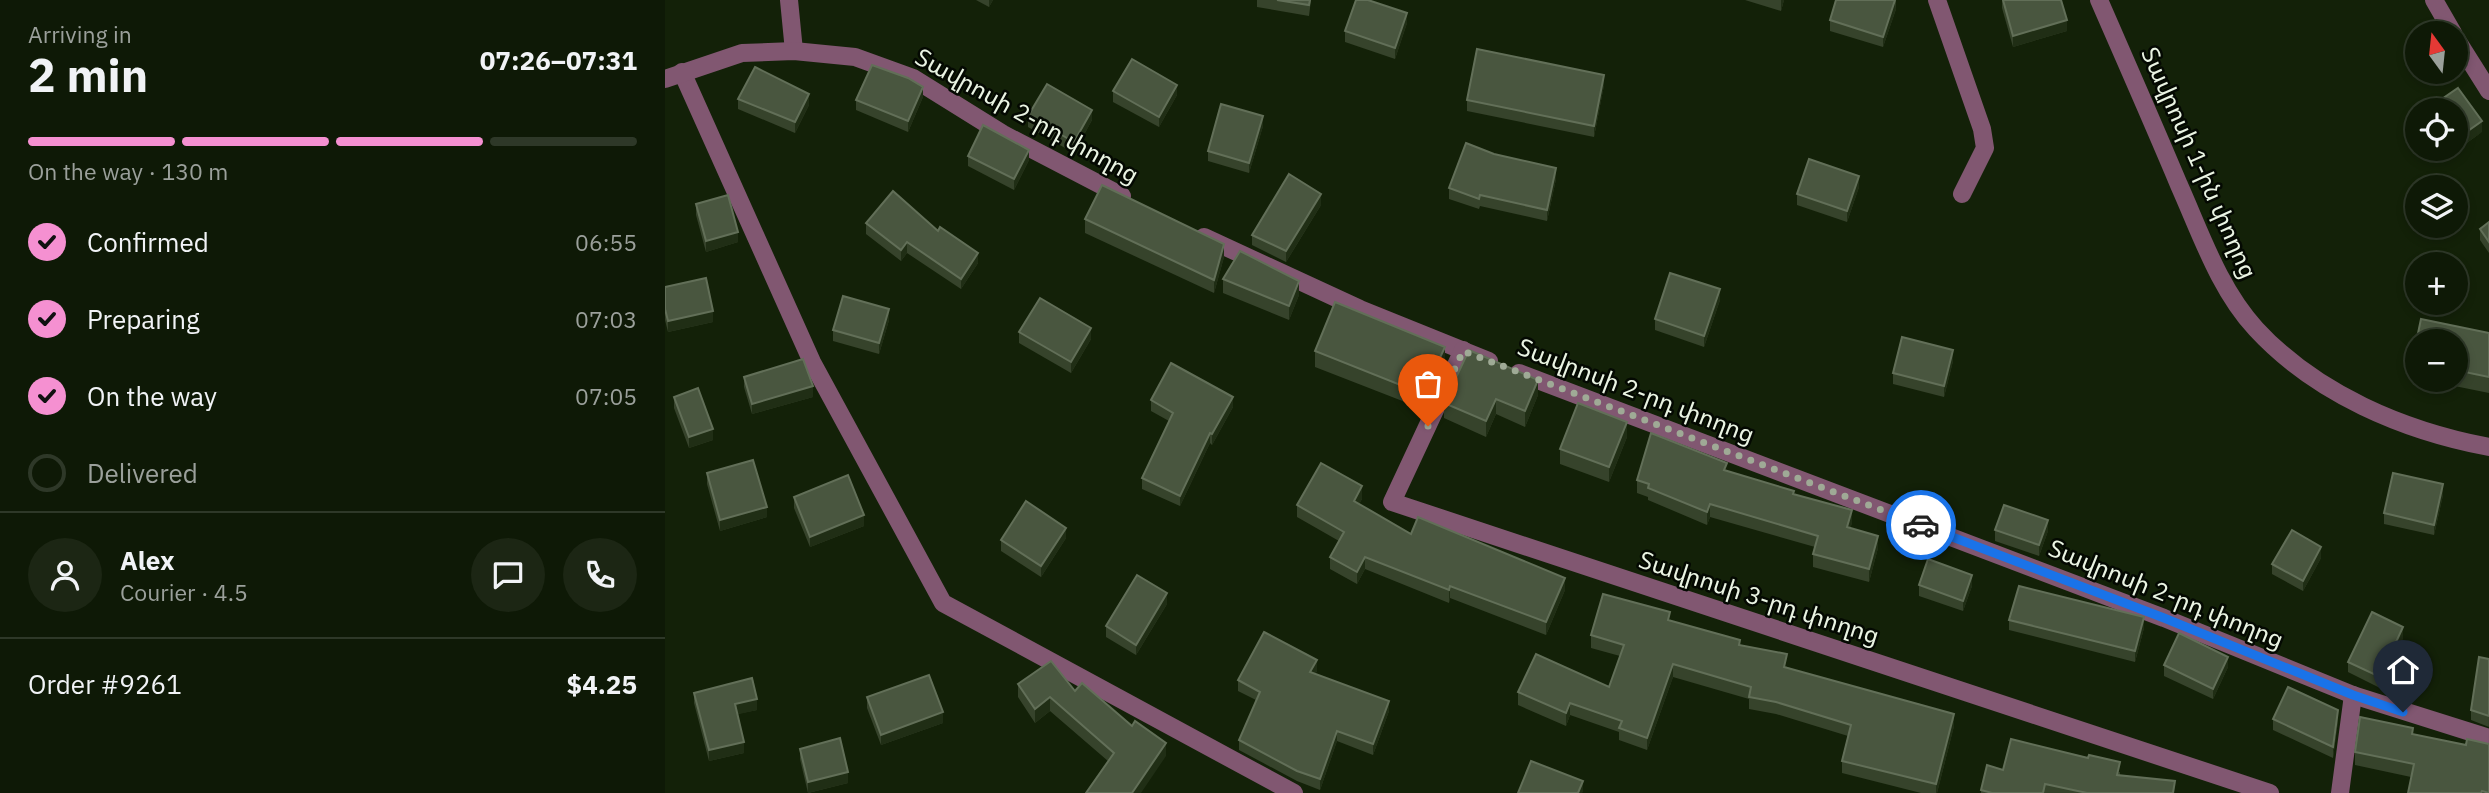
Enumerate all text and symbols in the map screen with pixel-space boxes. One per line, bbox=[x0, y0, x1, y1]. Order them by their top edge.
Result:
text: Arriving in bbox=[28, 19, 132, 49]
north arrow bbox=[2405, 21, 2467, 84]
map controls bbox=[2405, 21, 2468, 392]
street label: Տավրոսի 2-րդ փողոց bbox=[910, 40, 1145, 190]
street label: Տավրոսի 1-ին փողոց bbox=[2134, 42, 2265, 283]
text: 07:26–07:31 bbox=[480, 43, 637, 77]
text: 2 min bbox=[28, 45, 148, 105]
button: locate bbox=[2405, 98, 2468, 161]
text: On the way · 130 m bbox=[28, 156, 228, 186]
button: layers bbox=[2405, 175, 2468, 238]
icon: check bbox=[28, 223, 66, 261]
text: Confirmed bbox=[87, 225, 209, 259]
text: 06:55 bbox=[575, 227, 637, 257]
button: + bbox=[2405, 252, 2468, 315]
icon: check bbox=[28, 300, 66, 338]
text: Preparing bbox=[87, 302, 200, 336]
text: 07:03 bbox=[575, 304, 637, 334]
button: − bbox=[2405, 329, 2468, 392]
street label: Տավրոսի 2-րդ փողոց bbox=[1513, 330, 1759, 450]
pin bbox=[1398, 354, 1458, 426]
icon: bag bbox=[1409, 365, 1447, 403]
icon: check bbox=[28, 377, 66, 415]
text: On the way bbox=[87, 379, 217, 413]
text: 07:05 bbox=[575, 381, 637, 411]
text: Delivered bbox=[87, 456, 198, 490]
courier bbox=[1886, 490, 1956, 560]
icon: car bbox=[1902, 506, 1940, 544]
street label: Տավրոսի 2-րդ փողոց bbox=[2044, 531, 2289, 655]
button: person bbox=[28, 538, 102, 612]
button: chat bbox=[471, 538, 545, 612]
button: phone bbox=[563, 538, 637, 612]
text: Alex bbox=[120, 543, 174, 577]
street label: Տավրոսի 3-րդ փողոց bbox=[1635, 543, 1884, 651]
text: Courier · 4.5 bbox=[120, 577, 248, 607]
pin bbox=[2373, 640, 2433, 712]
icon: home bbox=[2384, 651, 2422, 689]
text: Order #9261 bbox=[28, 667, 182, 701]
text: $4.25 bbox=[567, 667, 637, 701]

